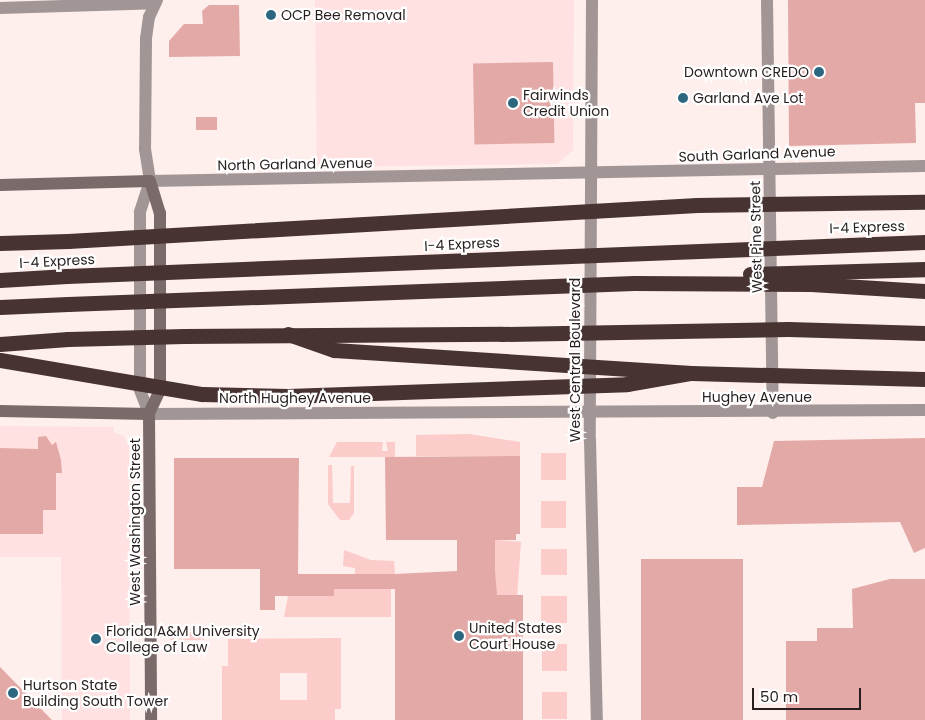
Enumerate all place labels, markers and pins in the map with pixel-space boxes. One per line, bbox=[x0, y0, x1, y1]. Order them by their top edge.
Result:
place label: OCP Bee Removal bbox=[281, 7, 406, 23]
marker: OCP Bee Removal bbox=[265, 9, 277, 21]
place label: Downtown CREDO bbox=[684, 64, 809, 80]
marker: Downtown CREDO bbox=[813, 66, 825, 78]
place label: Fairwinds Credit Union bbox=[523, 87, 609, 120]
place label: Garland Ave Lot bbox=[693, 90, 803, 106]
marker: Garland Ave Lot bbox=[677, 92, 689, 104]
marker: Fairwinds Credit Union bbox=[507, 97, 519, 109]
place label: United States Court House bbox=[469, 620, 562, 652]
place label: Florida A&M University College of Law bbox=[106, 623, 260, 656]
marker: United States Court House bbox=[453, 630, 465, 642]
marker: Florida A&M University College of Law bbox=[90, 633, 102, 645]
place label: Hurtson State Building South Tower bbox=[23, 677, 168, 710]
marker: Hurtson State Building South Tower bbox=[7, 687, 19, 699]

